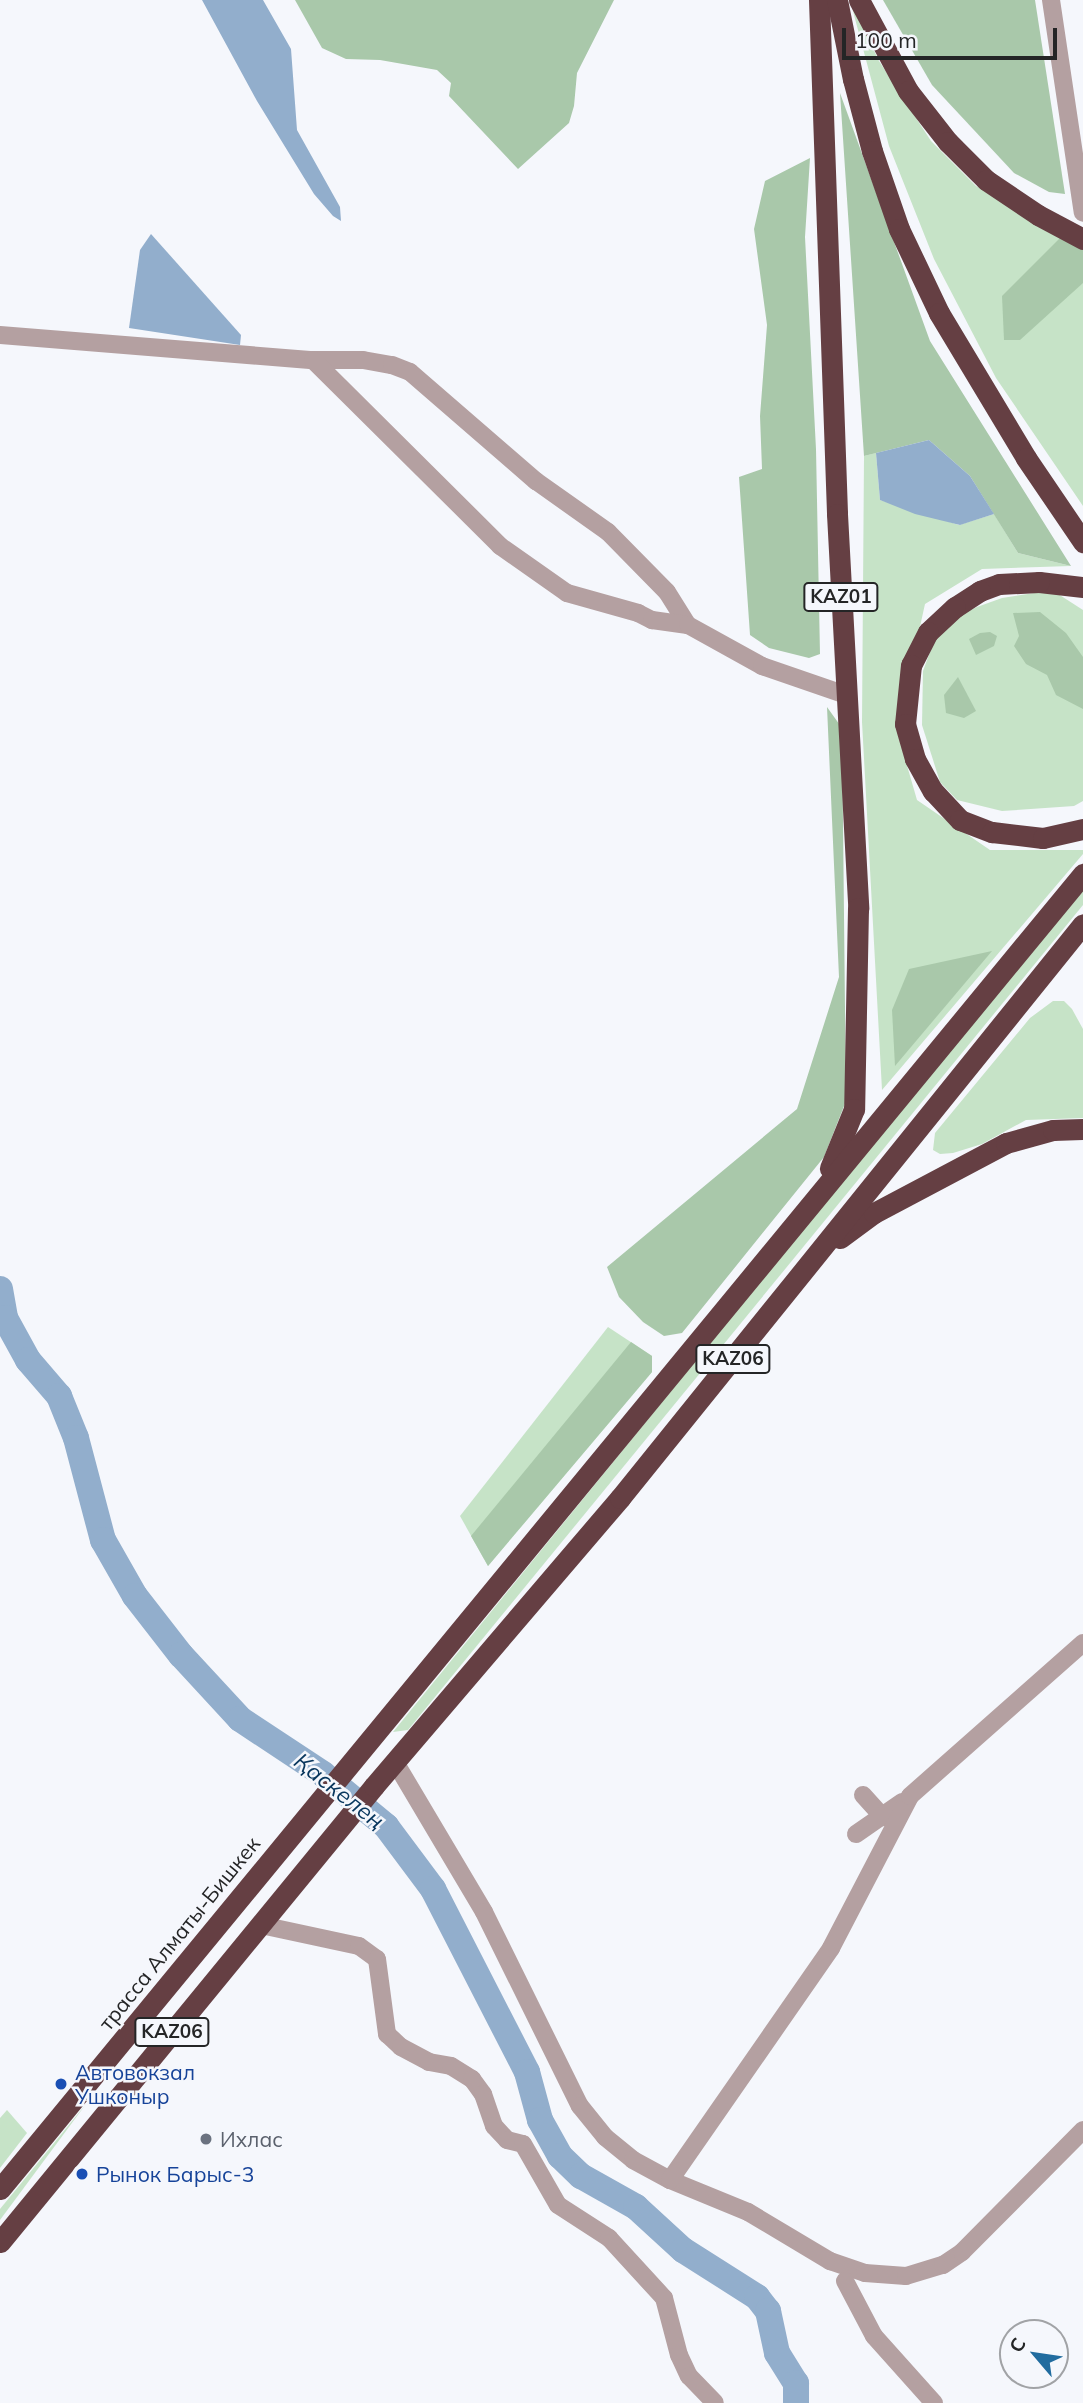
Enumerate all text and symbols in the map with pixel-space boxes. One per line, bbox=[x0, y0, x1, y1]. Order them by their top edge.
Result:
scale bar bbox=[845, 14, 1060, 58]
text: 100 m bbox=[855, 27, 917, 53]
road number: KАZ01 bbox=[802, 582, 880, 612]
road number: KАZ06 bbox=[694, 1344, 772, 1374]
water label: Қаскелең bbox=[289, 1747, 389, 1835]
street label: трасса Алматы-Бишкек bbox=[93, 1831, 265, 2035]
road number: KАZ06 bbox=[134, 2016, 210, 2048]
place label: Автовокзал Ушконыр bbox=[75, 2059, 195, 2109]
marker: Автовокзал Ушконыр bbox=[53, 2076, 69, 2092]
place label: Ихлас bbox=[220, 2126, 283, 2152]
marker: Ихлас bbox=[198, 2131, 214, 2147]
place label: Рынок Барыс-3 bbox=[96, 2161, 254, 2187]
marker: Рынок Барыс-3 bbox=[74, 2166, 90, 2182]
north arrow bbox=[999, 2319, 1069, 2389]
text: С bbox=[1004, 2333, 1031, 2356]

